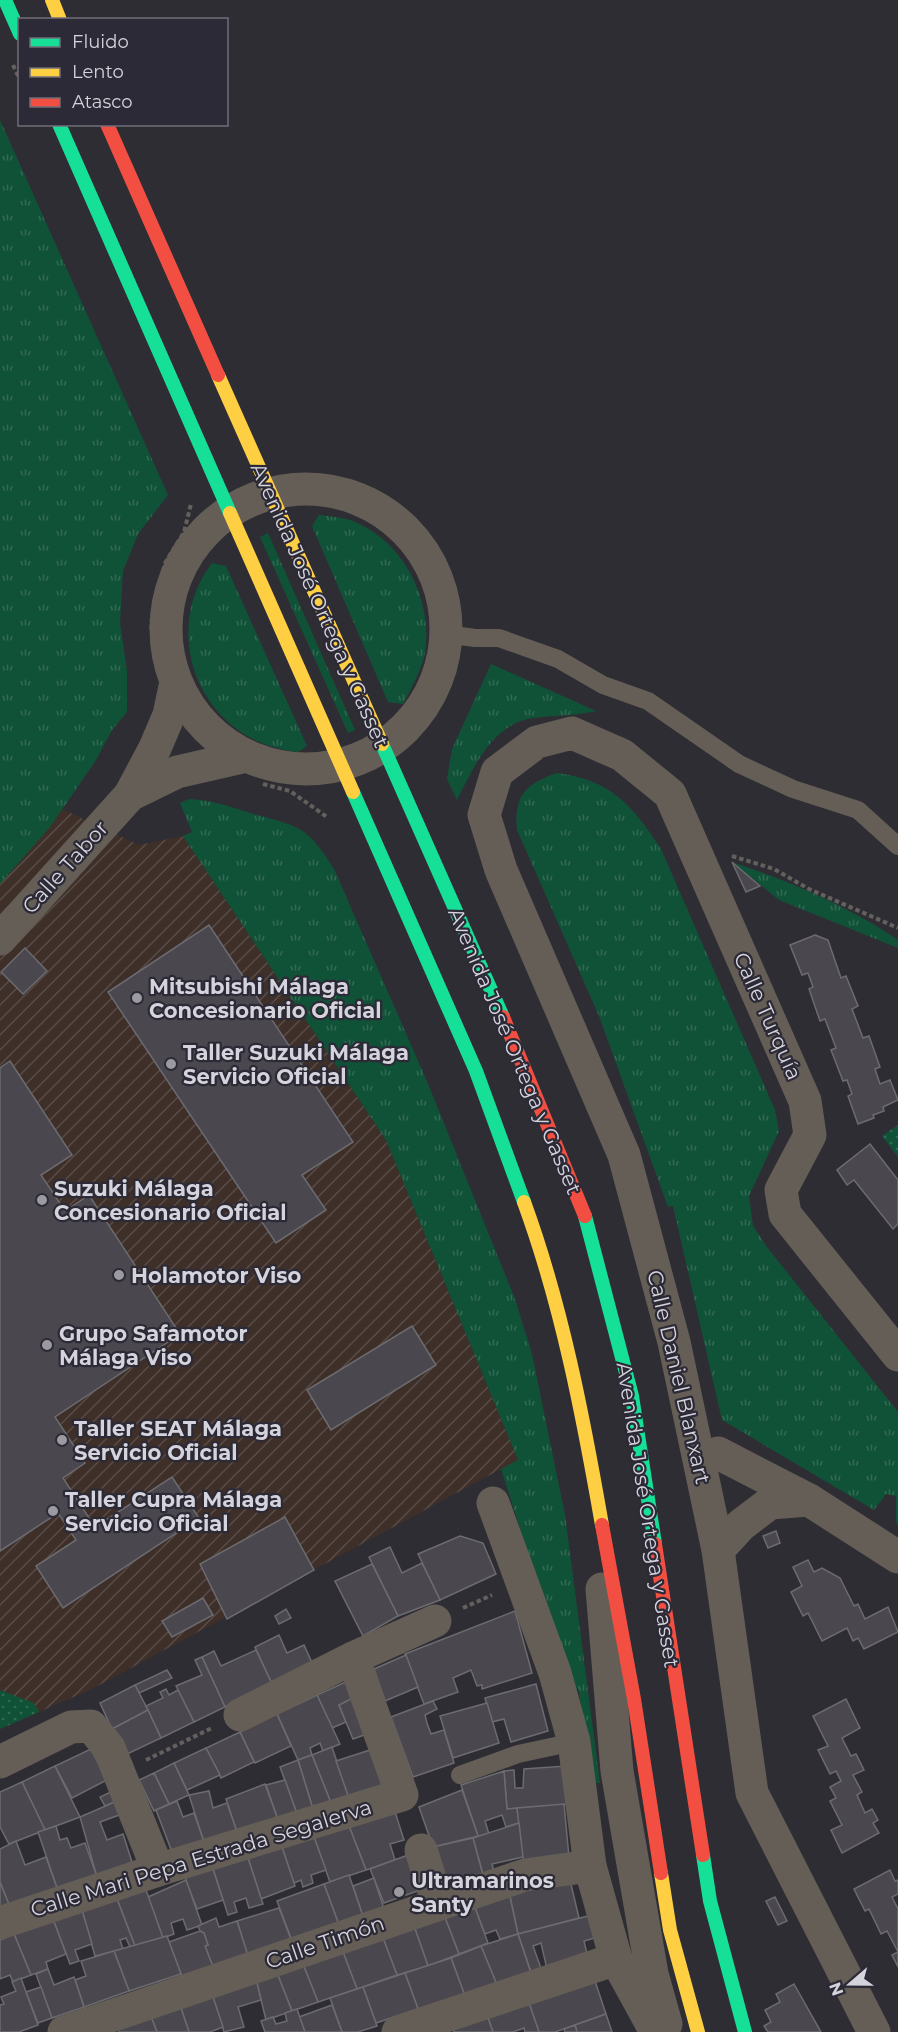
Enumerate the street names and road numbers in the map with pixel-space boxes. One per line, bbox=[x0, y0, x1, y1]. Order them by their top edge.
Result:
street label: Avenida José Ortega y Gasset bbox=[246, 459, 394, 751]
street label: Calle Tabor bbox=[17, 815, 113, 919]
street label: Avenida José Ortega y Gasset bbox=[443, 904, 587, 1198]
street label: Calle Turquía bbox=[729, 948, 807, 1084]
street label: Calle Daniel Blanxart bbox=[642, 1268, 716, 1486]
street label: Avenida José Ortega y Gasset bbox=[611, 1360, 685, 1670]
street label: Calle Mari Pepa Estrada Segalerva bbox=[27, 1794, 375, 1922]
street label: Calle Timón bbox=[262, 1910, 388, 1974]

